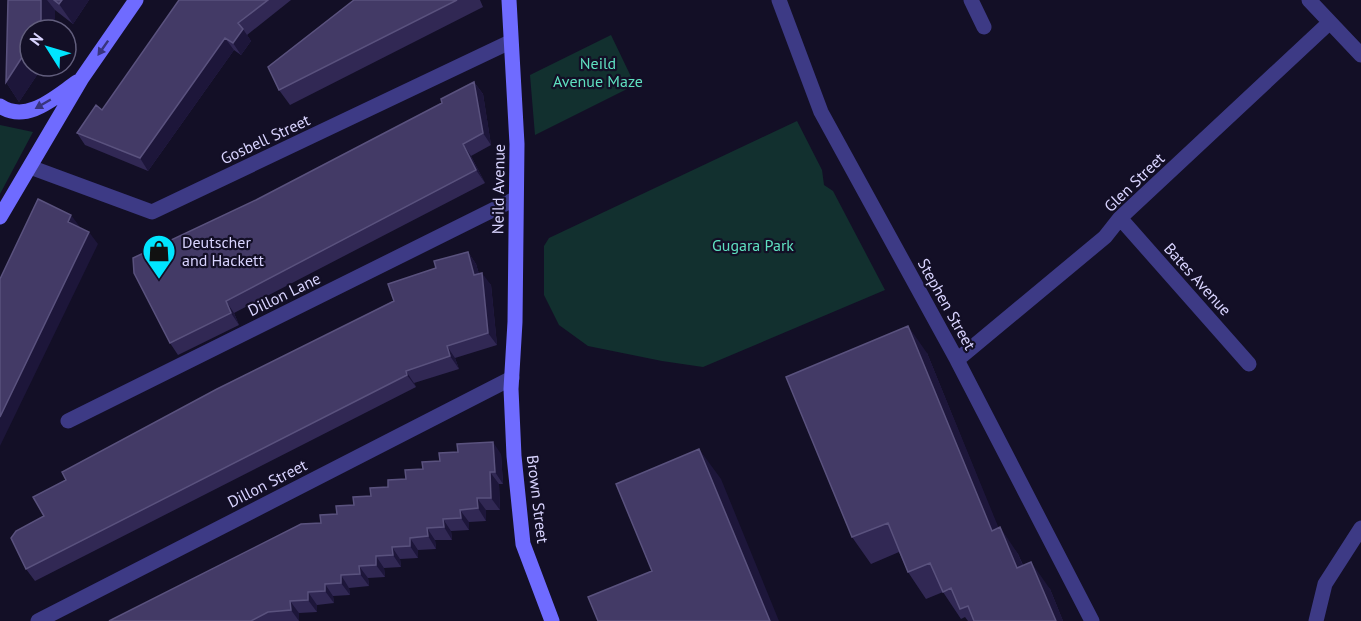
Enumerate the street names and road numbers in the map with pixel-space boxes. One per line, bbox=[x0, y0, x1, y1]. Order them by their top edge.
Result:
street label: Gosbell Street bbox=[217, 109, 313, 168]
street label: Neild Avenue bbox=[487, 144, 509, 234]
street label: Glen Street bbox=[1100, 148, 1169, 216]
street label: Bates Avenue bbox=[1160, 238, 1236, 320]
street label: Stephen Street bbox=[914, 255, 981, 354]
street label: Dillon Lane bbox=[244, 268, 324, 320]
street label: Dillon Street bbox=[224, 454, 311, 512]
street label: Brown Street bbox=[523, 454, 553, 545]

